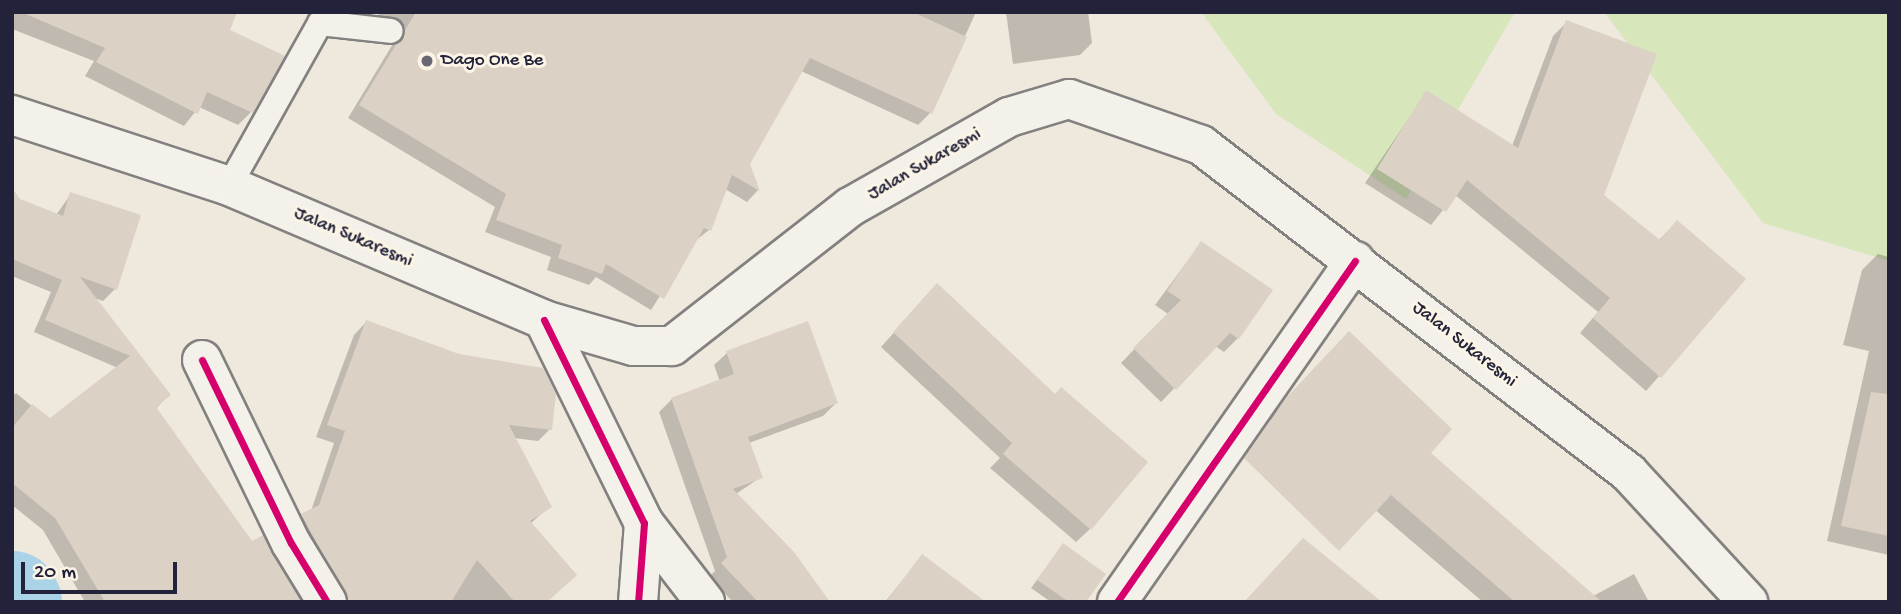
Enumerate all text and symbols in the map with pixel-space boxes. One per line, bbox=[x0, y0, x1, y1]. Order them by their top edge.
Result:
place label: Dago One Be bbox=[441, 50, 543, 72]
marker: Dago One Be bbox=[419, 53, 435, 69]
street label: Jalan Sukaresmi bbox=[864, 123, 986, 207]
street label: Jalan Sukaresmi bbox=[290, 203, 416, 273]
street label: Jalan Sukaresmi bbox=[1407, 297, 1521, 393]
scale bar bbox=[24, 548, 180, 592]
text: 20 m bbox=[34, 561, 76, 586]

